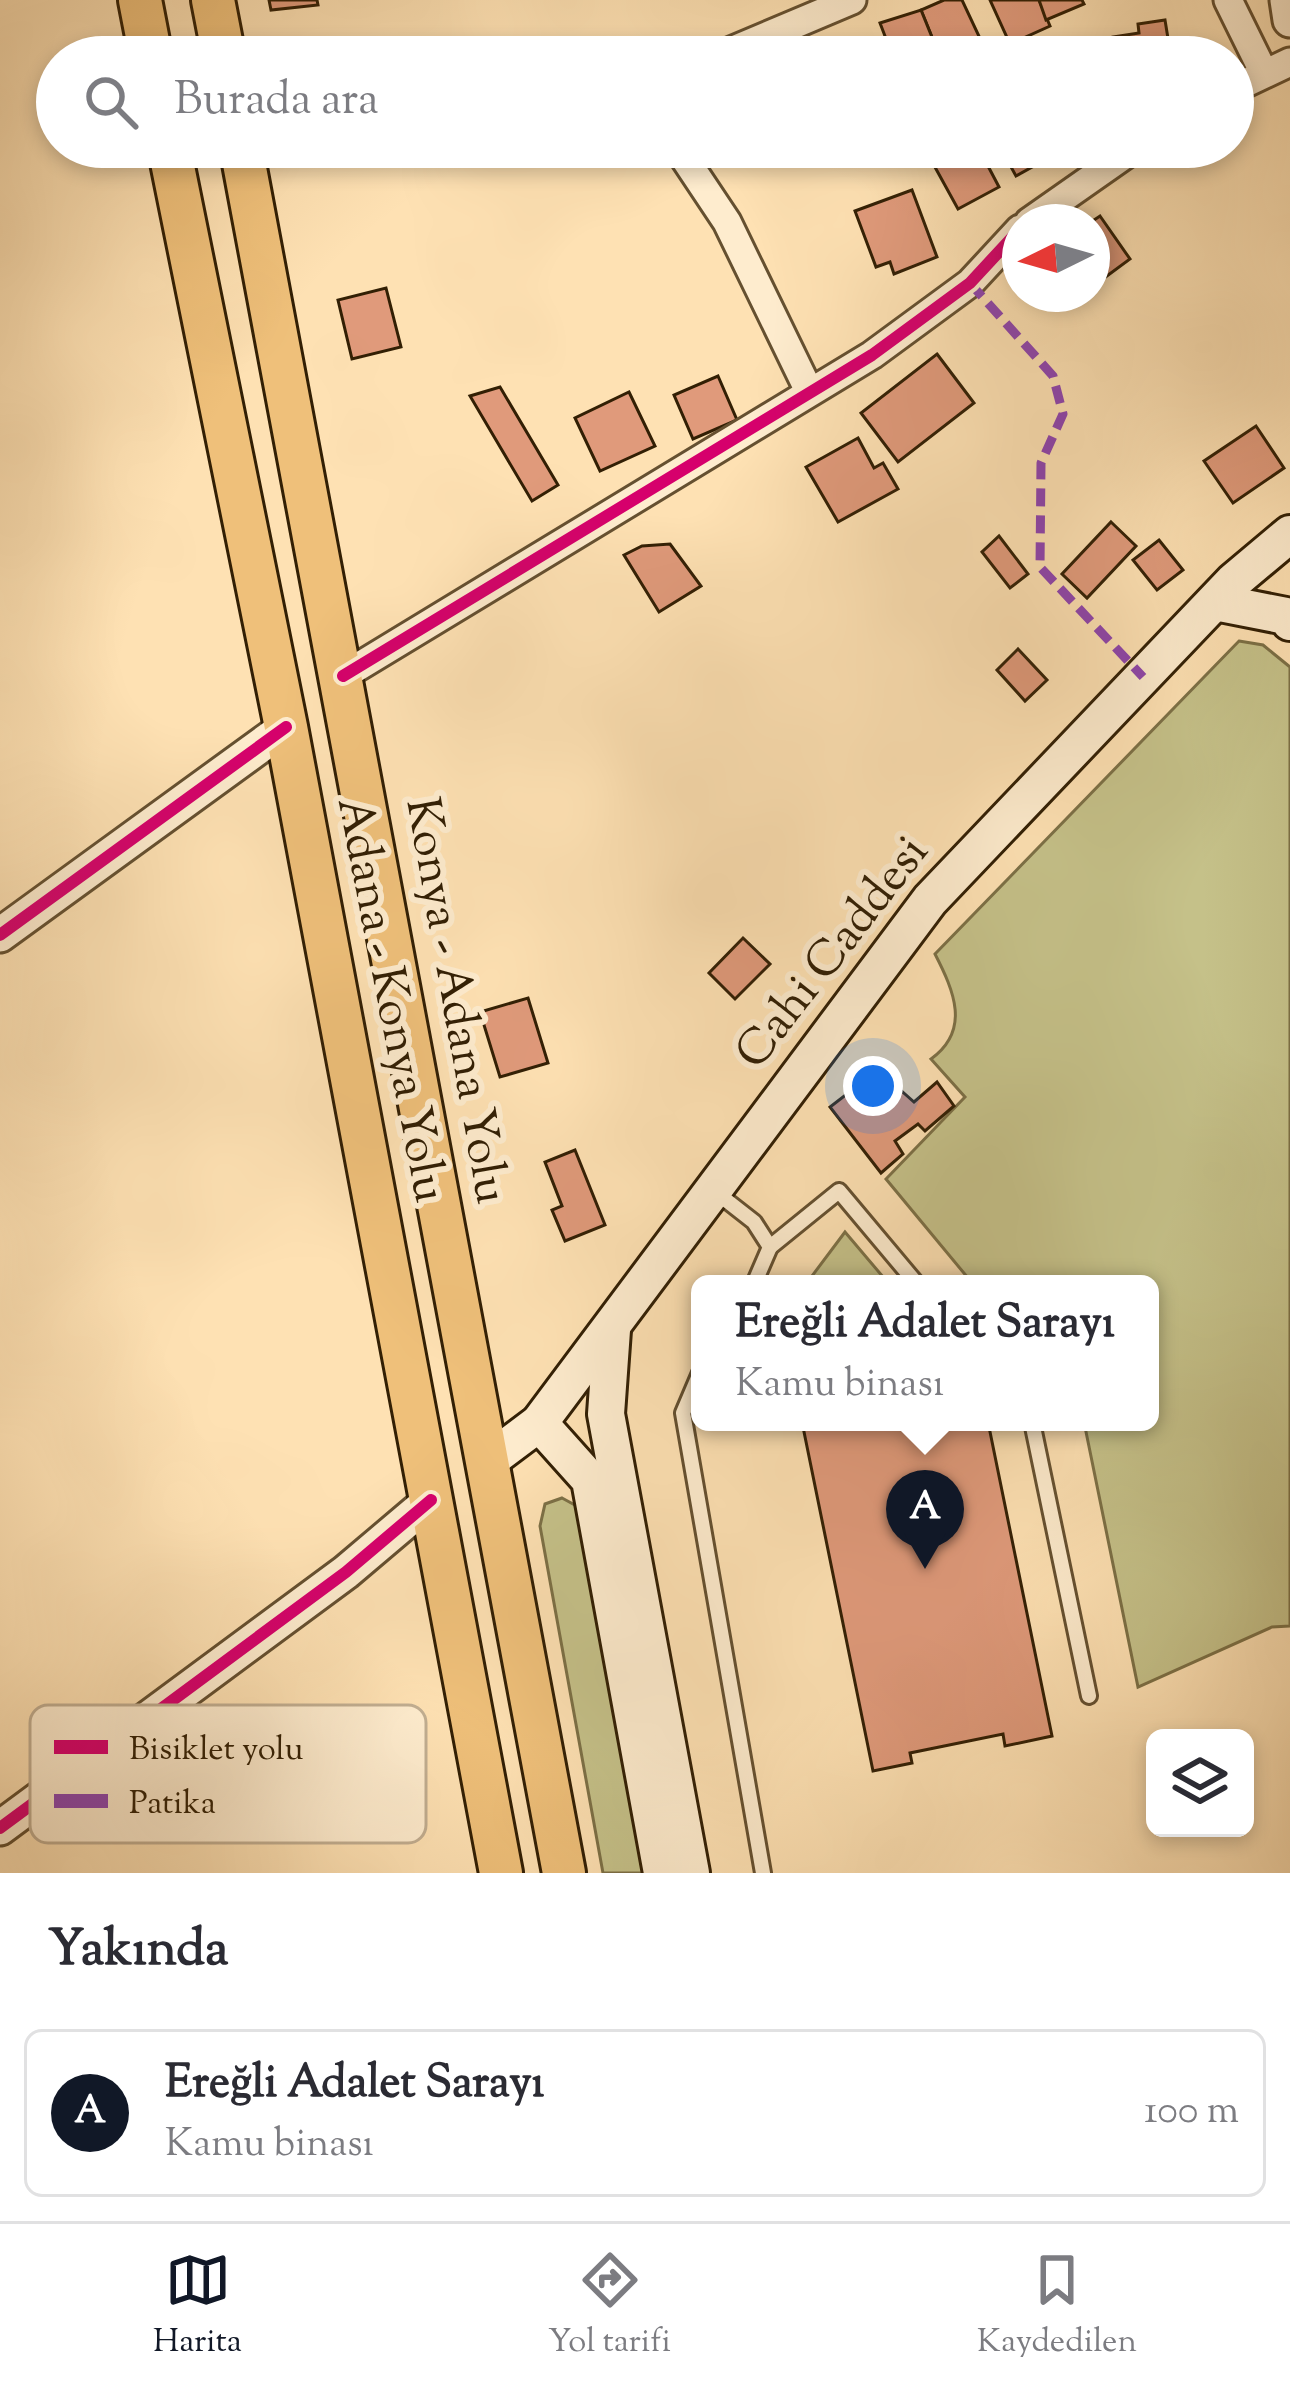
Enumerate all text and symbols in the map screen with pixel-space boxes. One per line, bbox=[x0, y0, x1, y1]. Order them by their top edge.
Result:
search box bbox=[36, 36, 1254, 168]
icon: search bbox=[78, 69, 144, 135]
text: Burada ara bbox=[174, 70, 379, 135]
north arrow bbox=[1002, 204, 1110, 312]
street label: Adana - Konya Yolu bbox=[316, 792, 462, 1208]
street label: Konya - Adana Yolu bbox=[384, 792, 524, 1210]
street label: Cahi Caddesi bbox=[721, 823, 947, 1085]
your location bbox=[843, 1056, 903, 1116]
popup bbox=[691, 1275, 1159, 1431]
text: Ereğli Adalet Sarayı bbox=[735, 1293, 1115, 1358]
text: Kamu binası bbox=[735, 1358, 944, 1414]
pin: A bbox=[886, 1470, 964, 1569]
legend bbox=[30, 1705, 426, 1843]
text: Bisiklet yolu bbox=[129, 1727, 303, 1775]
map controls bbox=[1146, 1729, 1254, 1837]
button: layers bbox=[1146, 1729, 1254, 1837]
text: Patika bbox=[129, 1781, 216, 1829]
text: Yakında bbox=[48, 1915, 229, 1988]
text: Ereğli Adalet Sarayı bbox=[165, 2053, 544, 2118]
text: A bbox=[74, 2085, 106, 2141]
text: 100 m bbox=[1144, 2085, 1239, 2141]
text: Kamu binası bbox=[165, 2118, 374, 2174]
tab: Harita bbox=[153, 2247, 242, 2367]
tab: Yol tarifi bbox=[548, 2247, 671, 2367]
tab: Kaydedilen bbox=[977, 2247, 1137, 2367]

